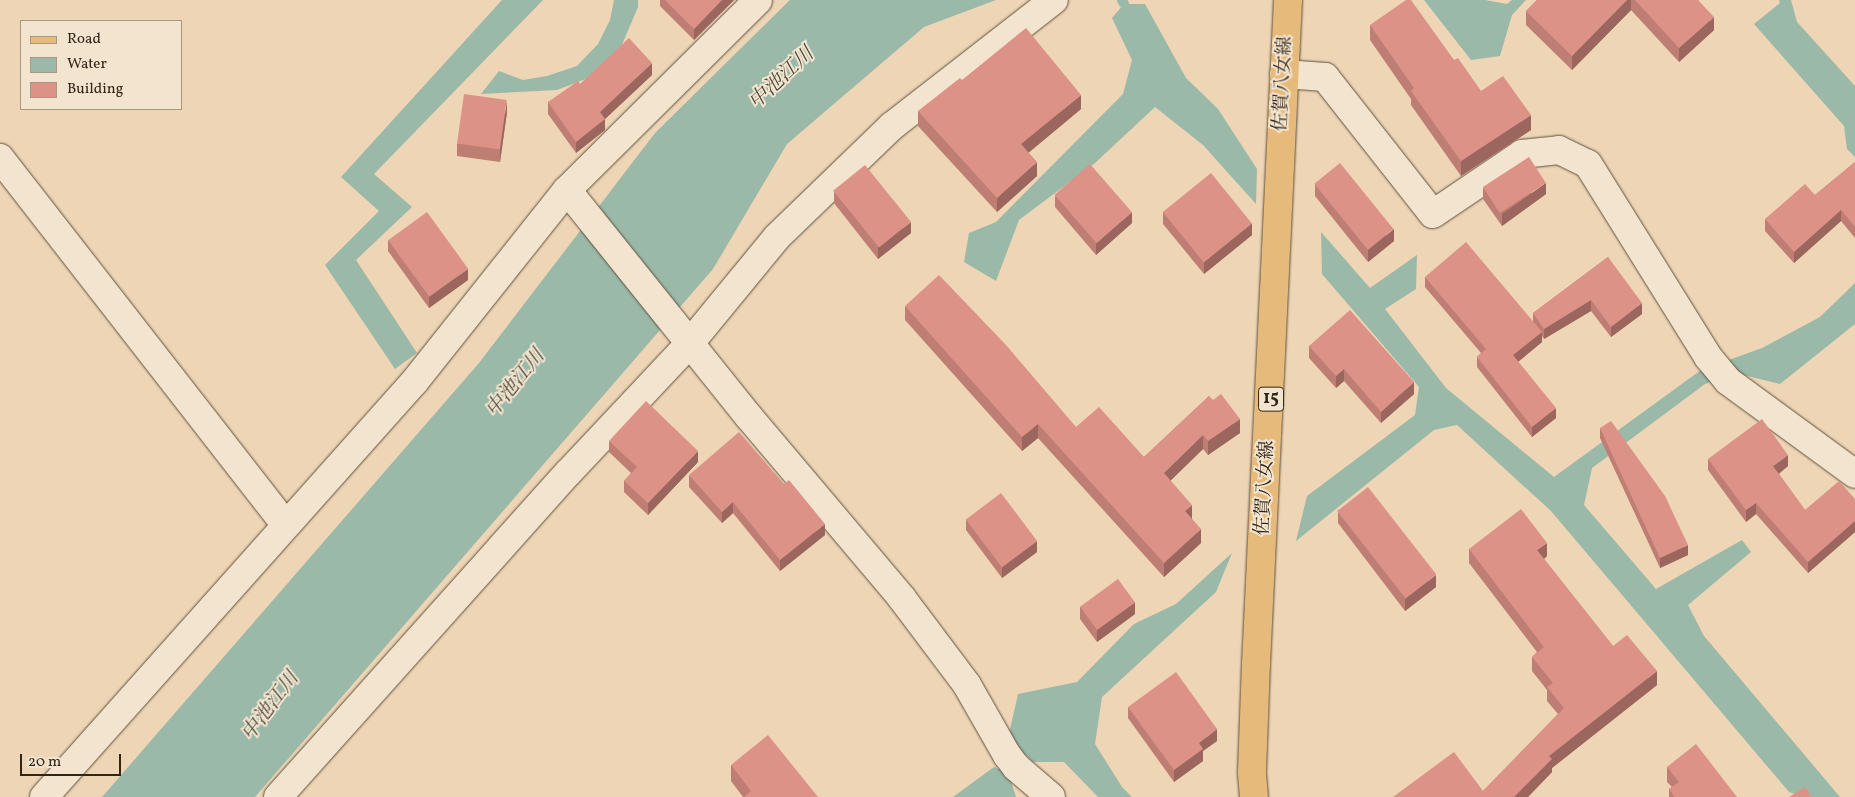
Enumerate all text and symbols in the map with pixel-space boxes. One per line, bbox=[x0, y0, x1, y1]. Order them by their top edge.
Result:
legend bbox=[20, 20, 182, 110]
text: Road bbox=[67, 29, 101, 50]
street label: 佐賀八女線 bbox=[1270, 36, 1298, 132]
water label: 中池江川 bbox=[745, 43, 819, 115]
text: Water bbox=[67, 54, 107, 75]
text: Building bbox=[67, 79, 123, 100]
water label: 中池江川 bbox=[482, 345, 550, 423]
road number: 15 bbox=[1257, 384, 1285, 414]
street label: 佐賀八女線 bbox=[1252, 440, 1280, 536]
water label: 中池江川 bbox=[237, 668, 305, 746]
scale bar bbox=[22, 744, 124, 776]
text: 20 m bbox=[28, 752, 61, 773]

